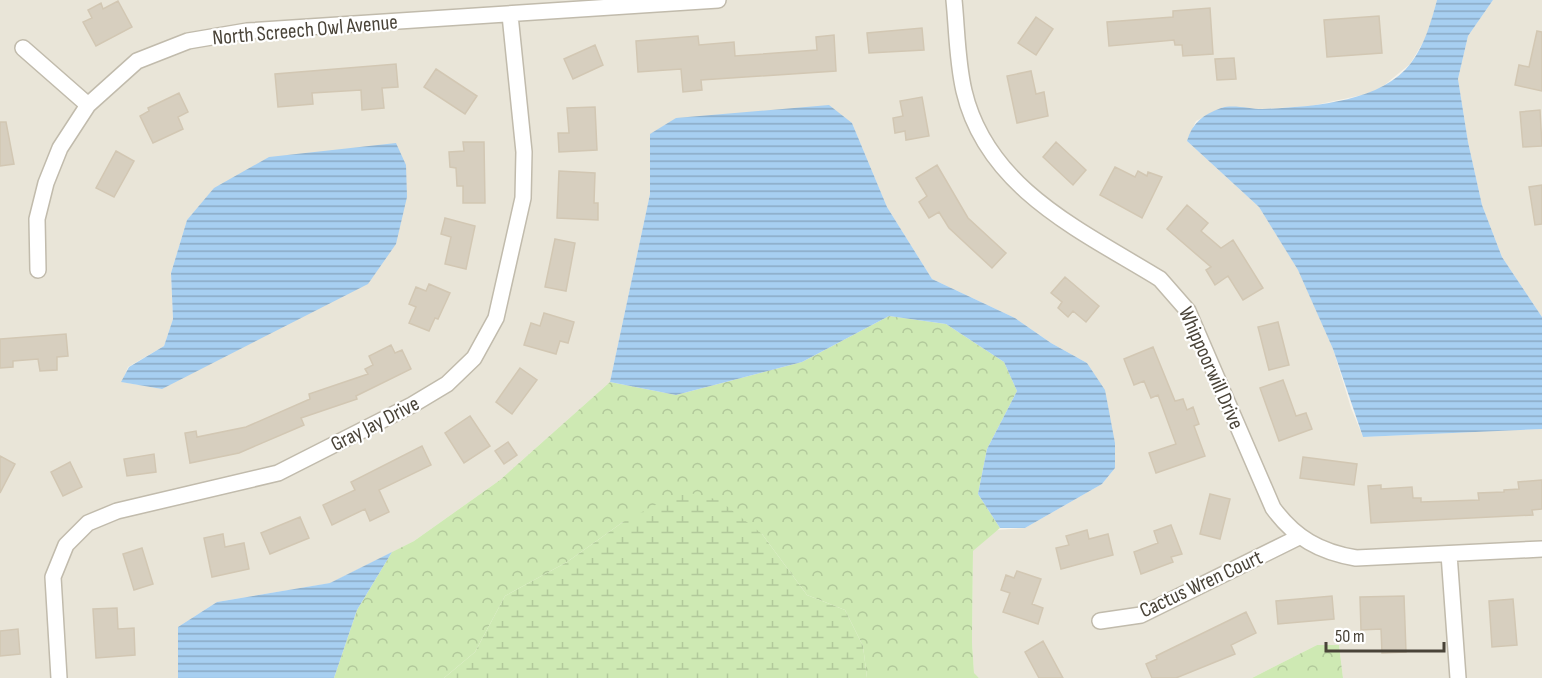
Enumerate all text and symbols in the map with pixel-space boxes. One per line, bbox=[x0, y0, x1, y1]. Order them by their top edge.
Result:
street label: North Screech Owl Avenue bbox=[211, 9, 399, 51]
street label: Whippoorwill Drive bbox=[1173, 303, 1249, 433]
street label: Gray Jay Drive bbox=[327, 391, 423, 457]
street label: Cactus Wren Court bbox=[1136, 545, 1266, 623]
scale bar bbox=[1326, 615, 1444, 653]
text: 50 m bbox=[1335, 626, 1365, 647]

